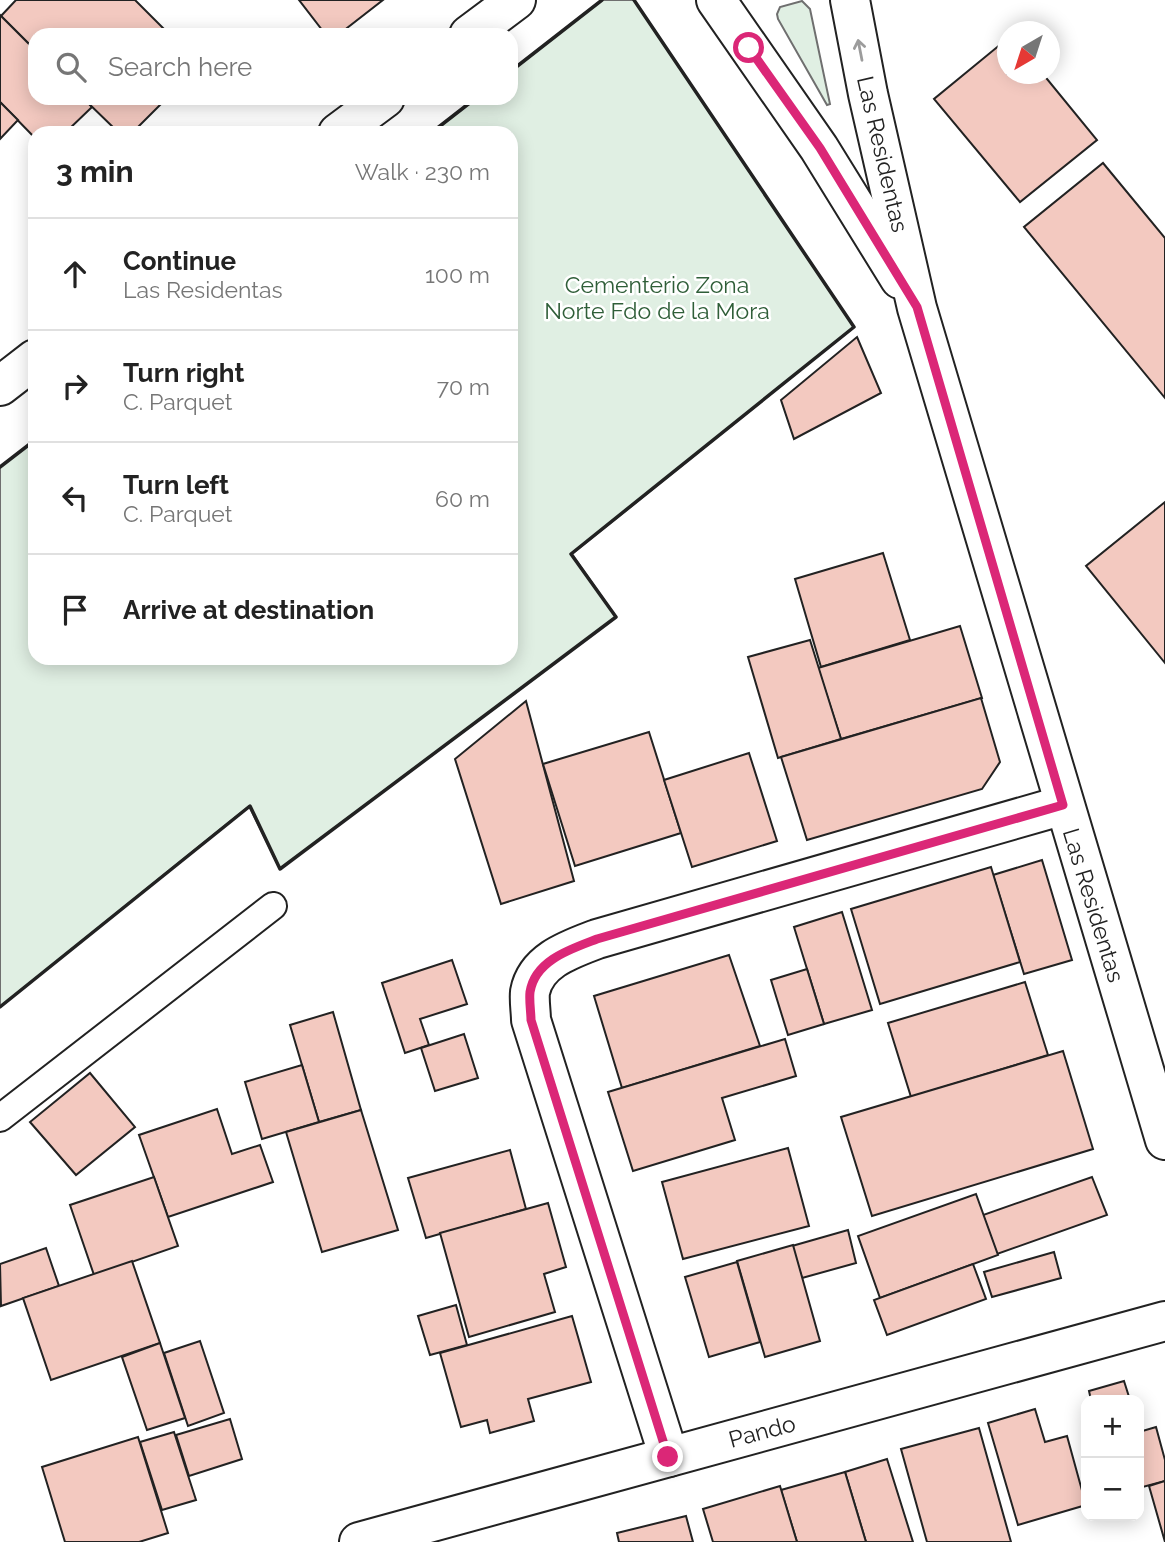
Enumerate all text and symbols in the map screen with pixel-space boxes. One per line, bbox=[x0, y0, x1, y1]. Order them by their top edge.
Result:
north arrow bbox=[997, 21, 1060, 84]
search box bbox=[28, 28, 518, 105]
route start bbox=[733, 32, 764, 63]
one-way arrow bbox=[852, 39, 866, 62]
icon: search bbox=[52, 48, 90, 86]
text: Search here bbox=[108, 52, 252, 82]
street label: Las Residentas bbox=[852, 73, 914, 235]
text: 3 min bbox=[56, 154, 134, 189]
text: Walk · 230 m bbox=[355, 158, 490, 185]
text: Continue bbox=[123, 246, 236, 276]
icon: ahead bbox=[56, 255, 94, 293]
text: 100 m bbox=[425, 261, 490, 288]
park label: Cementerio Zona Norte Fdo de la Mora bbox=[544, 271, 770, 324]
text: Las Residentas bbox=[123, 276, 283, 303]
text: Turn right bbox=[123, 358, 244, 388]
icon: right bbox=[56, 367, 94, 405]
text: 70 m bbox=[437, 373, 490, 400]
text: C. Parquet bbox=[123, 388, 232, 415]
text: Turn left bbox=[123, 470, 229, 500]
icon: left bbox=[56, 479, 94, 517]
text: 60 m bbox=[435, 485, 490, 512]
text: C. Parquet bbox=[123, 500, 232, 527]
icon: arrive bbox=[56, 591, 94, 629]
text: Arrive at destination bbox=[123, 595, 374, 625]
street label: Las Residentas bbox=[1058, 825, 1130, 985]
map controls bbox=[1081, 1395, 1144, 1521]
button: + bbox=[1081, 1395, 1144, 1458]
street label: Pando bbox=[726, 1409, 798, 1453]
route end bbox=[652, 1441, 683, 1472]
button: − bbox=[1081, 1458, 1144, 1521]

